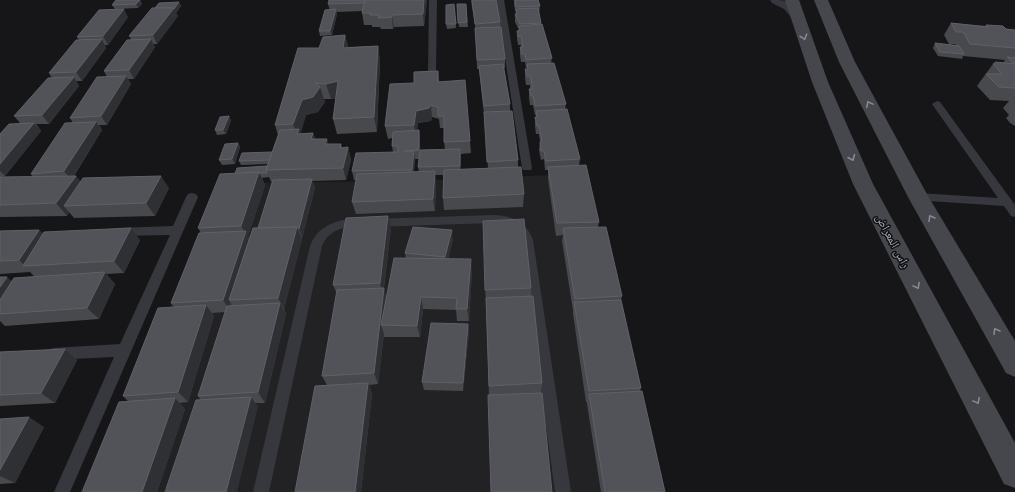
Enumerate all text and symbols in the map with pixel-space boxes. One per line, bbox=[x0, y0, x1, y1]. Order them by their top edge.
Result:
one-way arrow bbox=[799, 33, 808, 40]
one-way arrow bbox=[866, 101, 874, 108]
one-way arrow bbox=[847, 154, 855, 161]
street label: راس المعراض bbox=[872, 211, 914, 271]
one-way arrow bbox=[928, 215, 935, 222]
one-way arrow bbox=[912, 282, 919, 290]
one-way arrow bbox=[993, 328, 1000, 335]
one-way arrow bbox=[972, 397, 980, 405]

